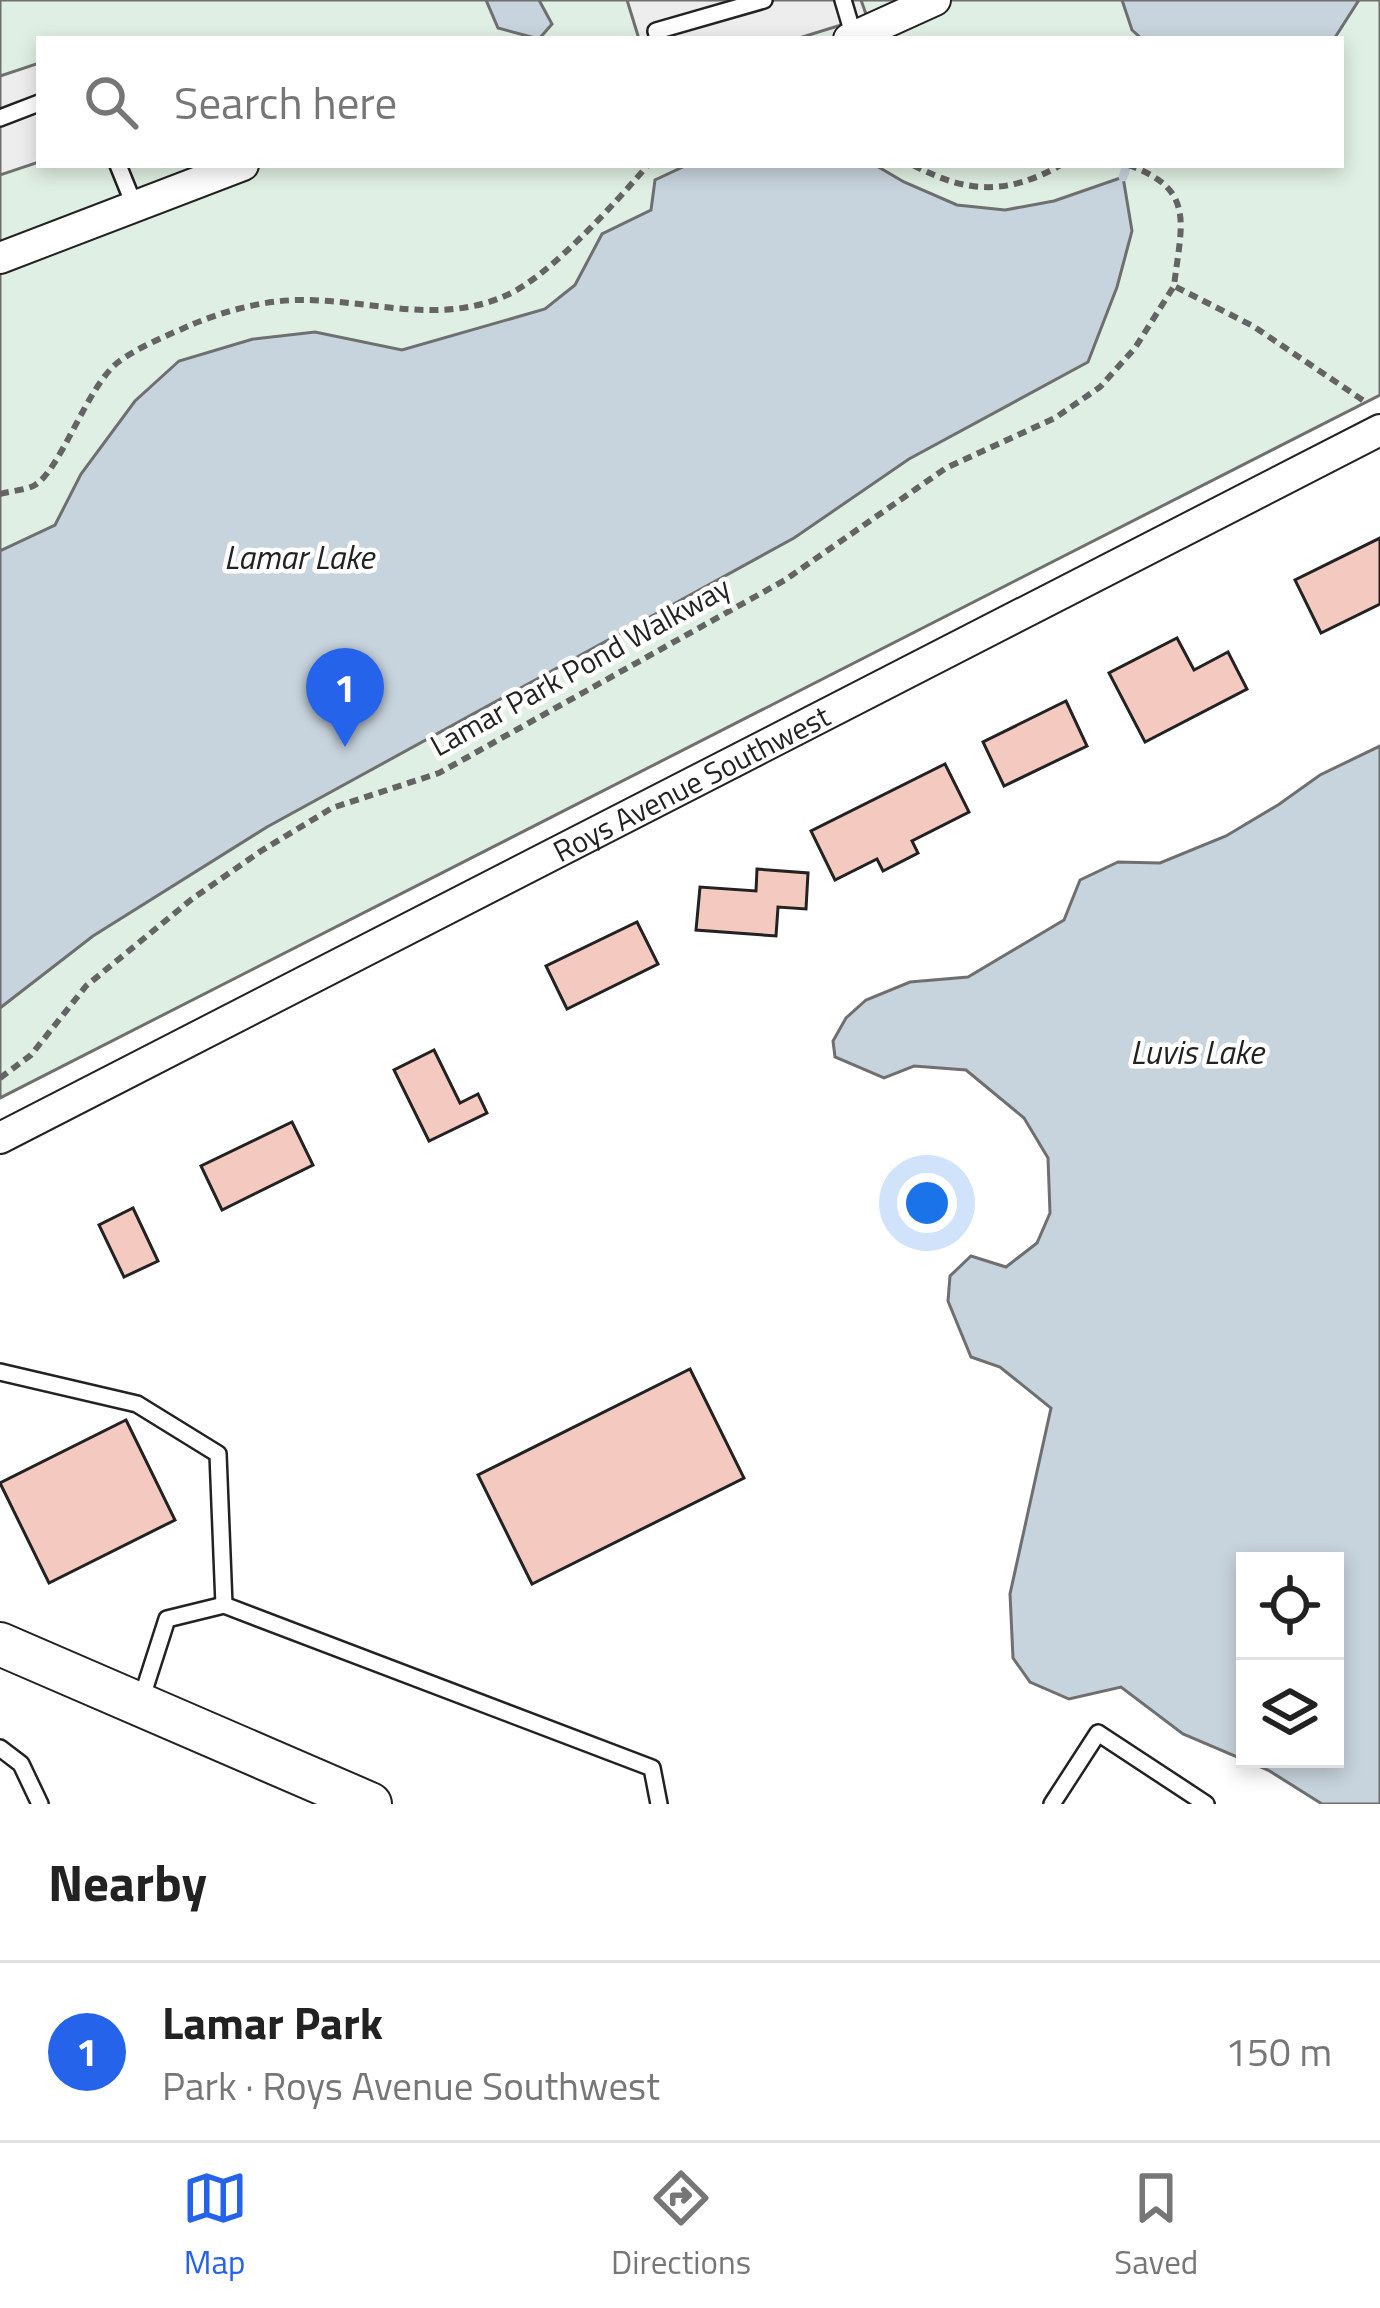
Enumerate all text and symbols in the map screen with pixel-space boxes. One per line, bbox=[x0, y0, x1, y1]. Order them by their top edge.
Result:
search box bbox=[36, 36, 1344, 168]
text: Search here bbox=[174, 68, 397, 136]
icon: search bbox=[78, 69, 144, 135]
water label: Lamar Lake bbox=[224, 532, 376, 582]
street label: Lamar Park Pond Walkway bbox=[421, 564, 739, 768]
pin: 1 bbox=[306, 648, 384, 747]
street label: Roys Avenue Southwest bbox=[545, 693, 838, 874]
water label: Luvis Lake bbox=[1130, 1027, 1266, 1077]
your location bbox=[897, 1173, 957, 1233]
map controls bbox=[1236, 1552, 1344, 1768]
button: locate bbox=[1236, 1552, 1344, 1660]
button: layers bbox=[1236, 1660, 1344, 1768]
text: Nearby bbox=[48, 1843, 207, 1921]
text: Lamar Park bbox=[162, 1988, 383, 2056]
text: 1 bbox=[76, 2022, 98, 2081]
text: 150 m bbox=[1225, 2022, 1332, 2081]
text: Park · Roys Avenue Southwest bbox=[162, 2056, 660, 2115]
tab: Map bbox=[182, 2165, 248, 2287]
tab: Directions bbox=[611, 2165, 751, 2287]
tab: Saved bbox=[1114, 2165, 1198, 2287]

